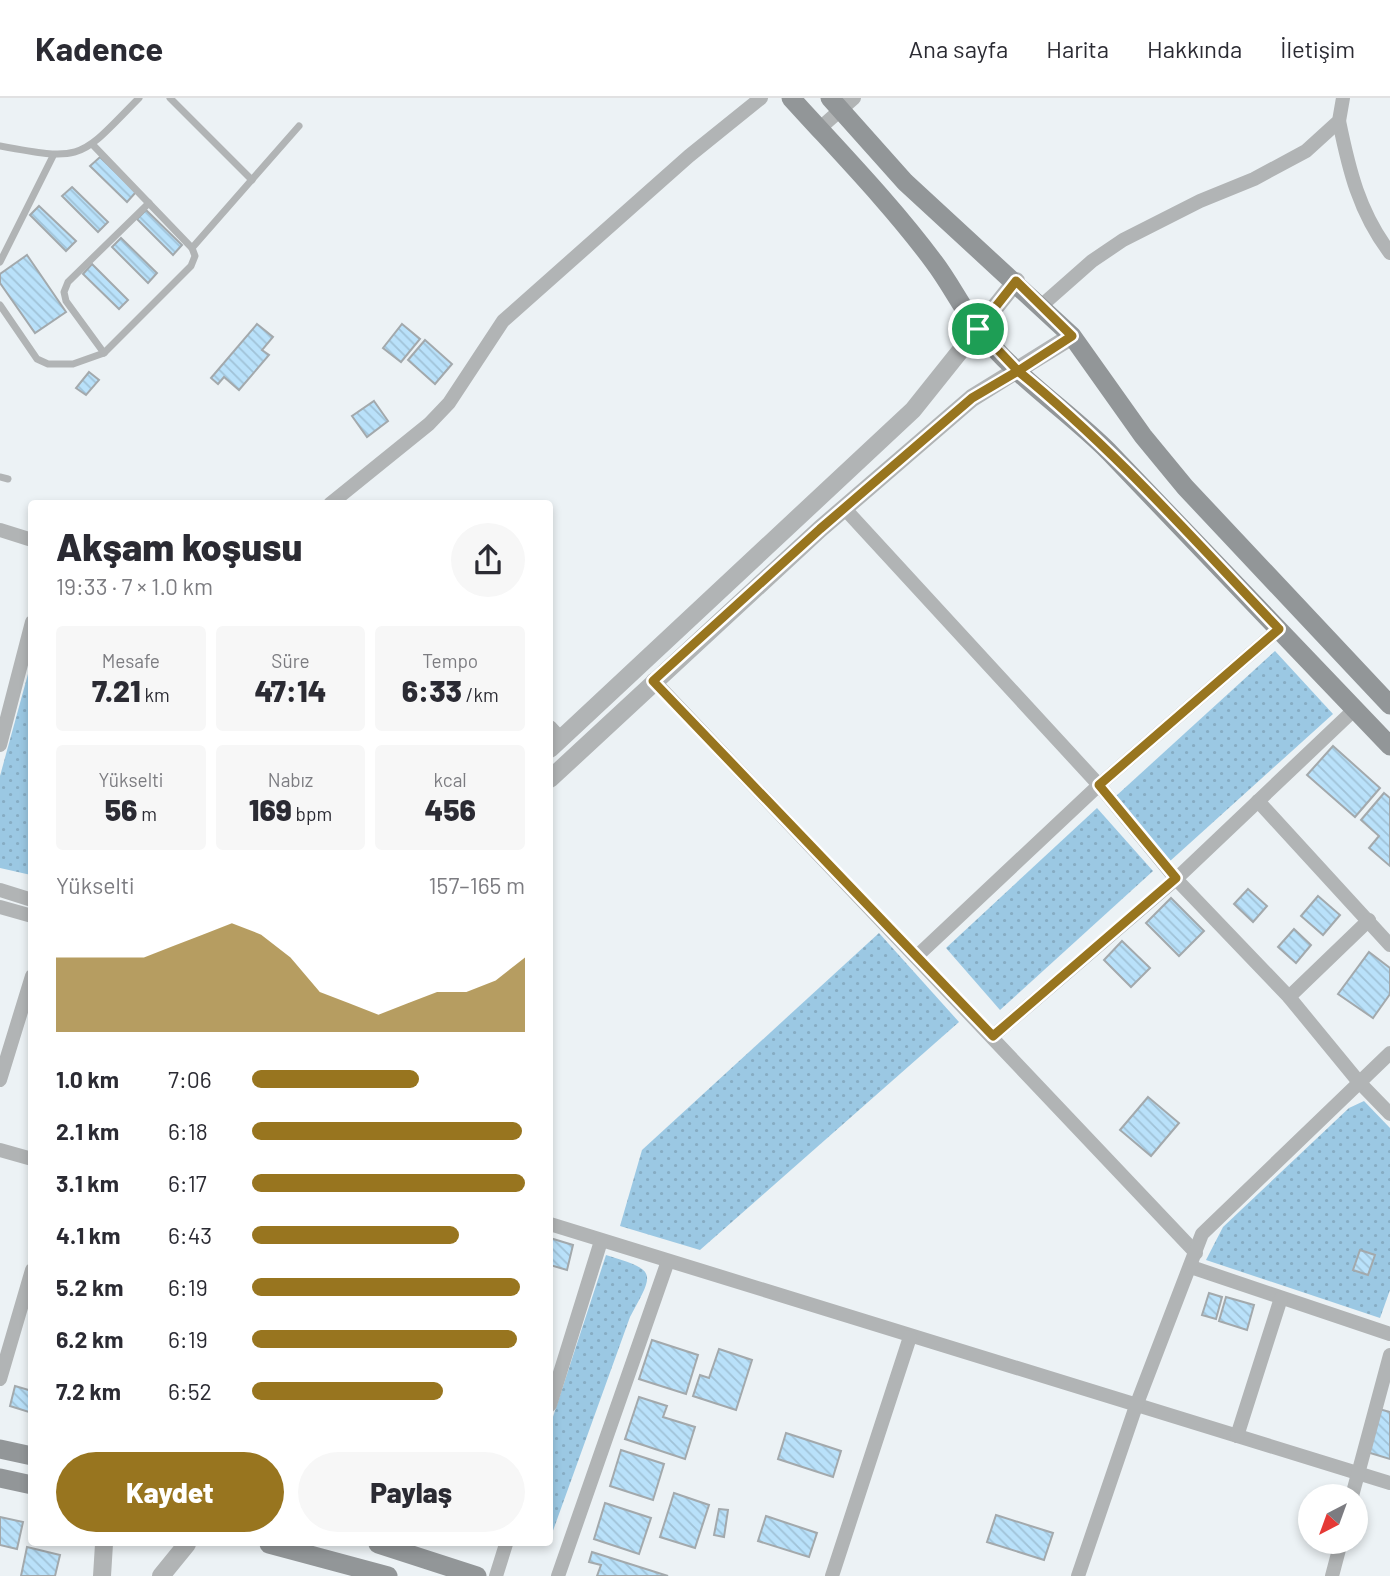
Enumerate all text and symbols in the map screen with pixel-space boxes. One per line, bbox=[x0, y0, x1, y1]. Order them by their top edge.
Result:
text: Kadence bbox=[35, 28, 163, 68]
text: Ana sayfa bbox=[909, 34, 1008, 63]
text: Harita bbox=[1046, 34, 1109, 63]
text: Hakkında bbox=[1147, 34, 1242, 63]
text: İletişim bbox=[1280, 34, 1355, 63]
pin bbox=[948, 299, 1008, 359]
icon: arrive bbox=[959, 310, 997, 348]
text: Akşam koşusu bbox=[56, 523, 302, 569]
button: share bbox=[451, 523, 525, 597]
text: 19:33 · 7 × 1.0 km bbox=[56, 572, 213, 600]
text: Mesafe bbox=[102, 649, 160, 672]
text: Süre bbox=[271, 649, 310, 672]
text: Tempo bbox=[422, 649, 478, 672]
text: 7.21 bbox=[92, 672, 141, 708]
text: 47:14 bbox=[255, 672, 326, 708]
text: 6:33 bbox=[402, 672, 462, 708]
text: km bbox=[141, 683, 170, 706]
text: /km bbox=[462, 683, 499, 706]
text: Yükselti bbox=[99, 768, 163, 791]
text: Nabız bbox=[268, 768, 313, 791]
text: kcal bbox=[434, 768, 467, 791]
text: 56 bbox=[105, 791, 137, 827]
text: 169 bbox=[249, 791, 292, 827]
text: 456 bbox=[424, 791, 476, 827]
text: m bbox=[137, 802, 157, 825]
text: bpm bbox=[292, 802, 332, 825]
text: Yükselti bbox=[56, 871, 134, 899]
text: 157–165 m bbox=[429, 871, 525, 899]
text: 1.0 km bbox=[56, 1065, 119, 1093]
text: 7:06 bbox=[168, 1065, 212, 1093]
text: 2.1 km bbox=[56, 1117, 119, 1145]
text: 6:18 bbox=[168, 1117, 208, 1145]
text: 3.1 km bbox=[56, 1169, 119, 1197]
text: 6:17 bbox=[168, 1169, 207, 1197]
text: 4.1 km bbox=[56, 1221, 120, 1249]
text: 6:43 bbox=[168, 1221, 212, 1249]
text: 5.2 km bbox=[56, 1273, 124, 1301]
text: 6:19 bbox=[168, 1273, 208, 1301]
text: 6.2 km bbox=[56, 1325, 124, 1353]
text: 6:19 bbox=[168, 1325, 208, 1353]
text: 7.2 km bbox=[56, 1377, 121, 1405]
text: 6:52 bbox=[168, 1377, 212, 1405]
button: Kaydet bbox=[56, 1452, 284, 1532]
button: Paylaş bbox=[298, 1452, 525, 1532]
north arrow bbox=[1298, 1484, 1368, 1554]
map controls bbox=[1298, 1484, 1368, 1554]

